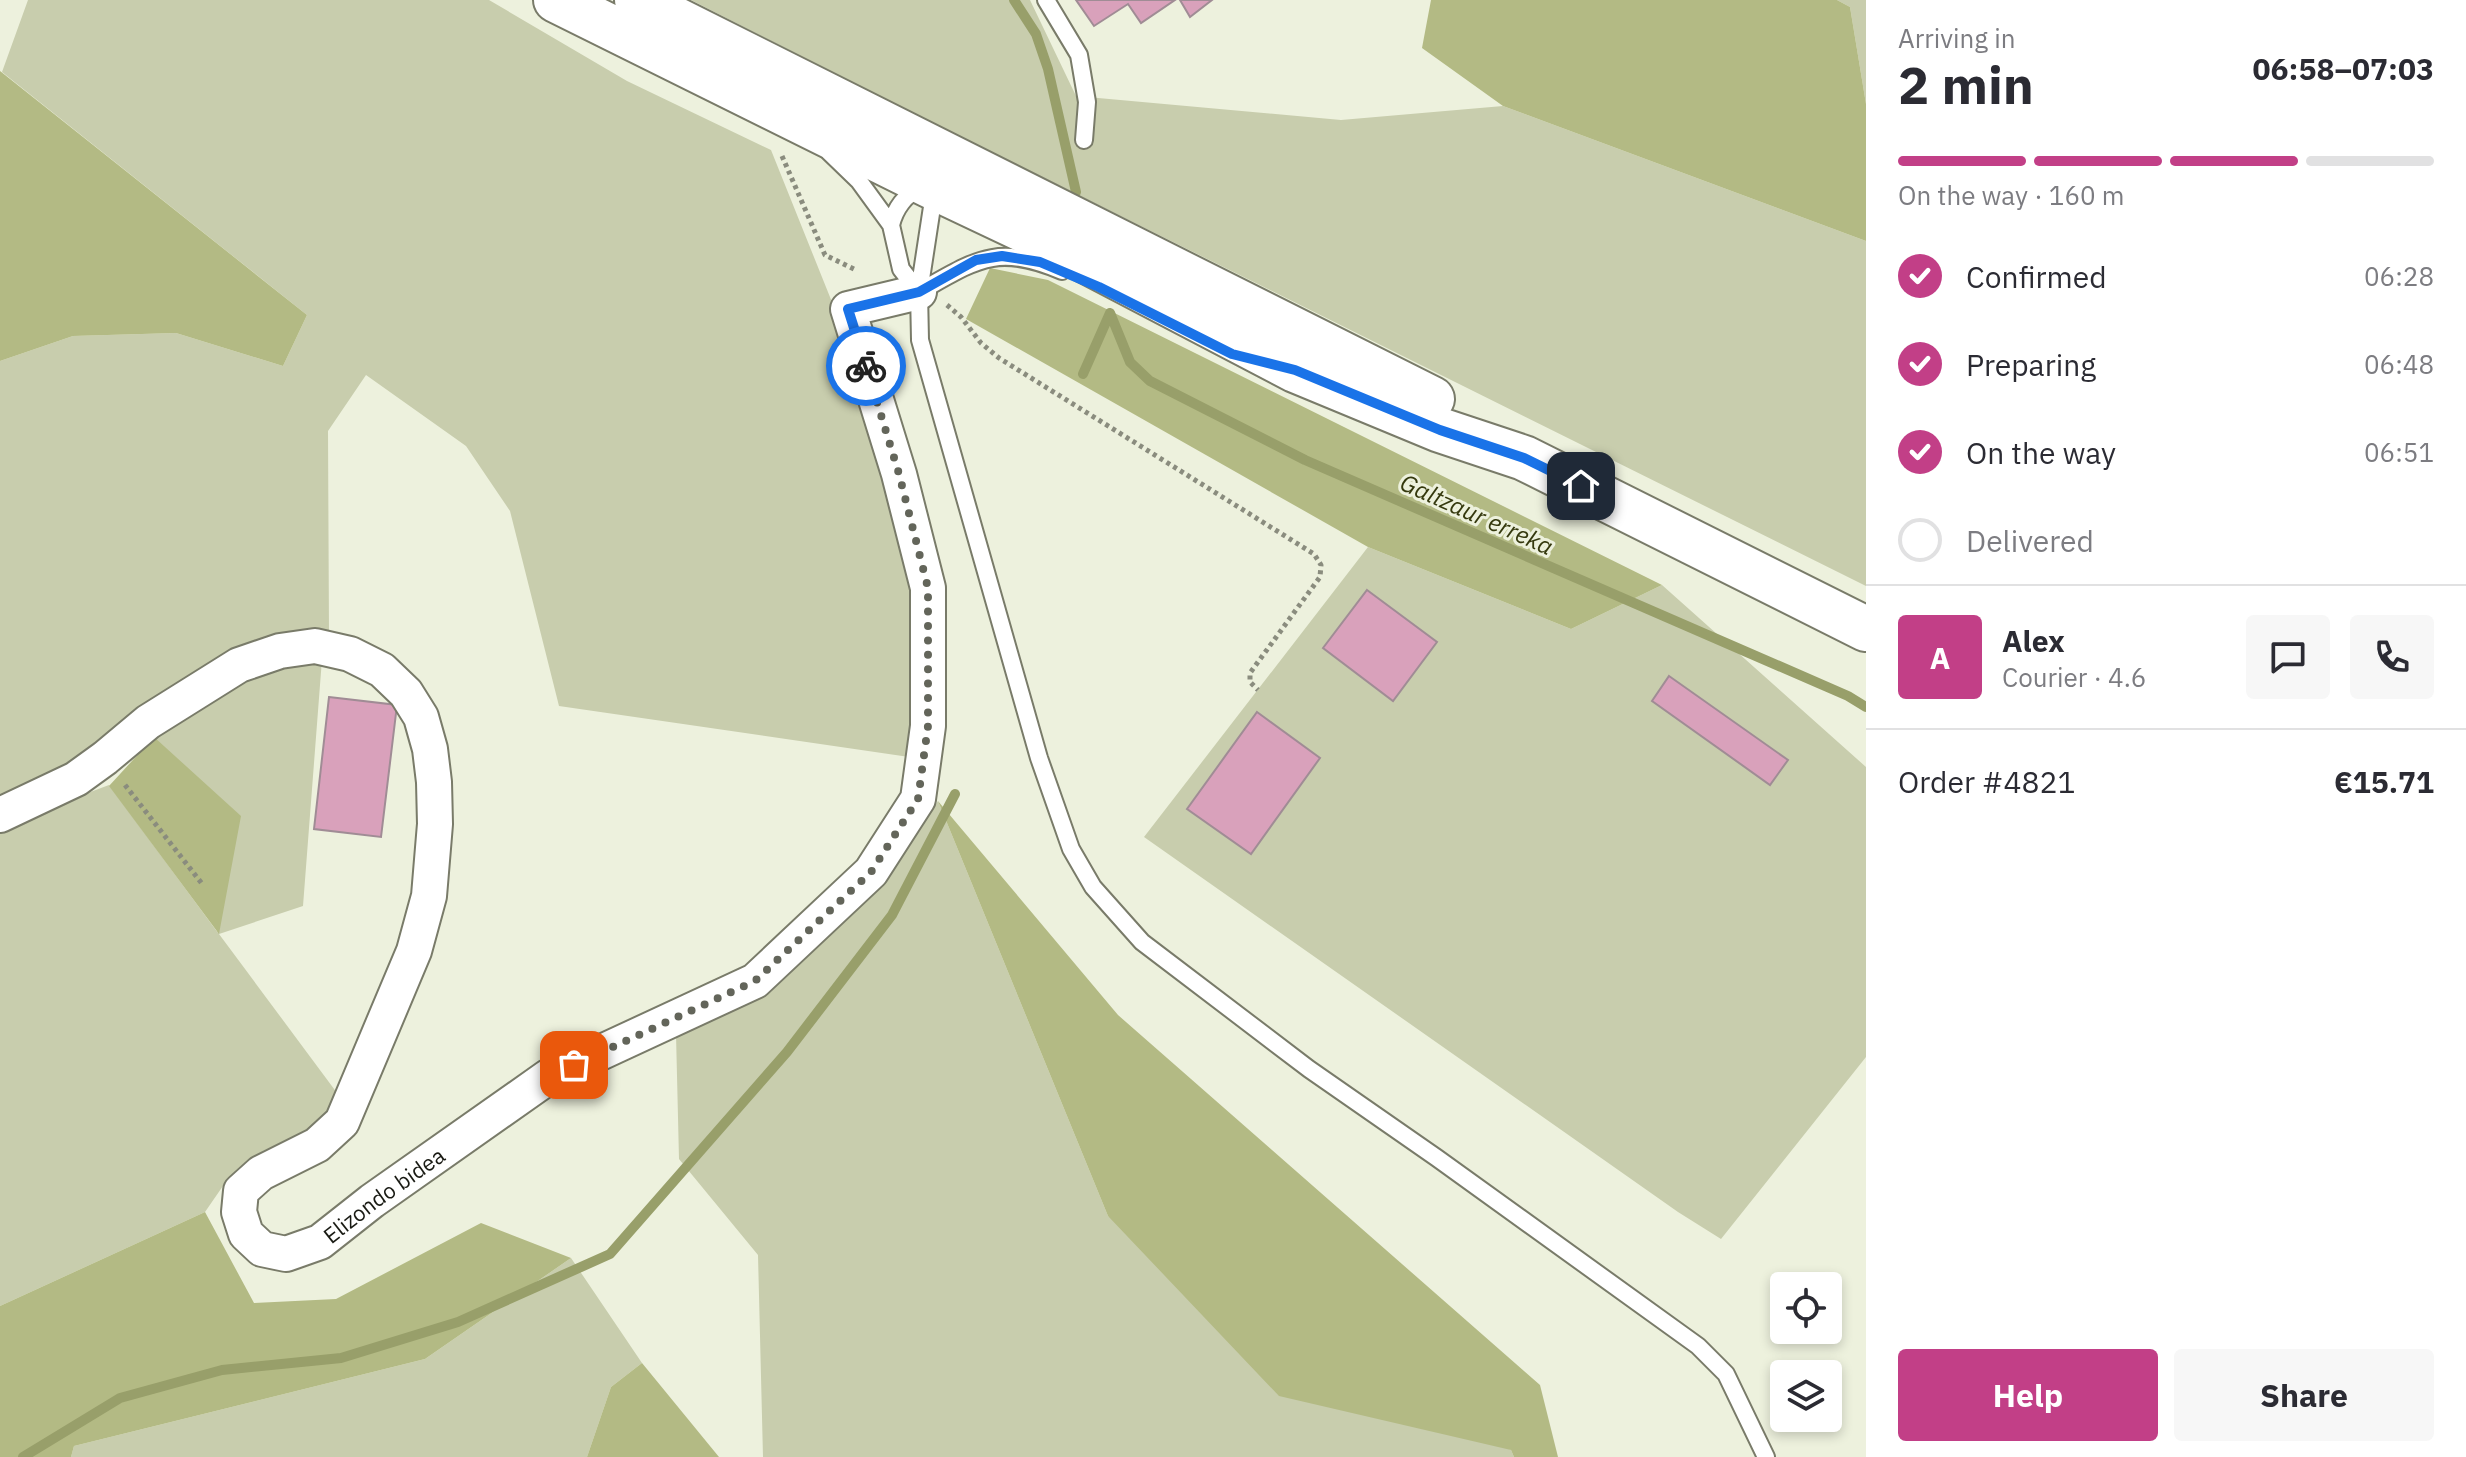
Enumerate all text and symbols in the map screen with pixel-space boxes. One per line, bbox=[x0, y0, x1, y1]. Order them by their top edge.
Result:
text: Arriving in bbox=[1898, 21, 2015, 55]
text: 06:58–07:03 bbox=[2253, 49, 2434, 88]
text: 2 min bbox=[1898, 51, 2034, 118]
text: On the way · 160 m bbox=[1898, 178, 2124, 212]
icon: check bbox=[1898, 254, 1942, 298]
text: Confirmed bbox=[1966, 257, 2107, 296]
text: 06:28 bbox=[2364, 259, 2434, 293]
courier bbox=[826, 326, 906, 406]
icon: check bbox=[1898, 342, 1942, 386]
icon: bike bbox=[844, 344, 888, 388]
text: Preparing bbox=[1966, 345, 2096, 384]
text: 06:48 bbox=[2364, 347, 2434, 381]
icon: check bbox=[1898, 430, 1942, 474]
text: On the way bbox=[1966, 433, 2116, 472]
text: 06:51 bbox=[2364, 435, 2434, 469]
pin bbox=[1547, 452, 1615, 520]
icon: home bbox=[1559, 464, 1603, 508]
water label: Galtzaur erreka bbox=[1395, 466, 1559, 562]
text: Delivered bbox=[1966, 521, 2094, 560]
button: chat bbox=[2246, 615, 2330, 699]
button: phone bbox=[2350, 615, 2434, 699]
text: Alex bbox=[2002, 621, 2065, 660]
text: A bbox=[1930, 638, 1950, 677]
text: Courier · 4.6 bbox=[2002, 660, 2146, 694]
text: Order #4821 bbox=[1898, 762, 2075, 801]
text: €15.71 bbox=[2334, 762, 2434, 801]
pin bbox=[540, 1031, 608, 1099]
icon: bag bbox=[552, 1043, 596, 1087]
street label: Elizondo bidea bbox=[317, 1140, 450, 1249]
map controls bbox=[1770, 1272, 1842, 1432]
button: locate bbox=[1770, 1272, 1842, 1344]
button: Help bbox=[1898, 1349, 2158, 1441]
button: Share bbox=[2174, 1349, 2434, 1441]
button: layers bbox=[1770, 1360, 1842, 1432]

